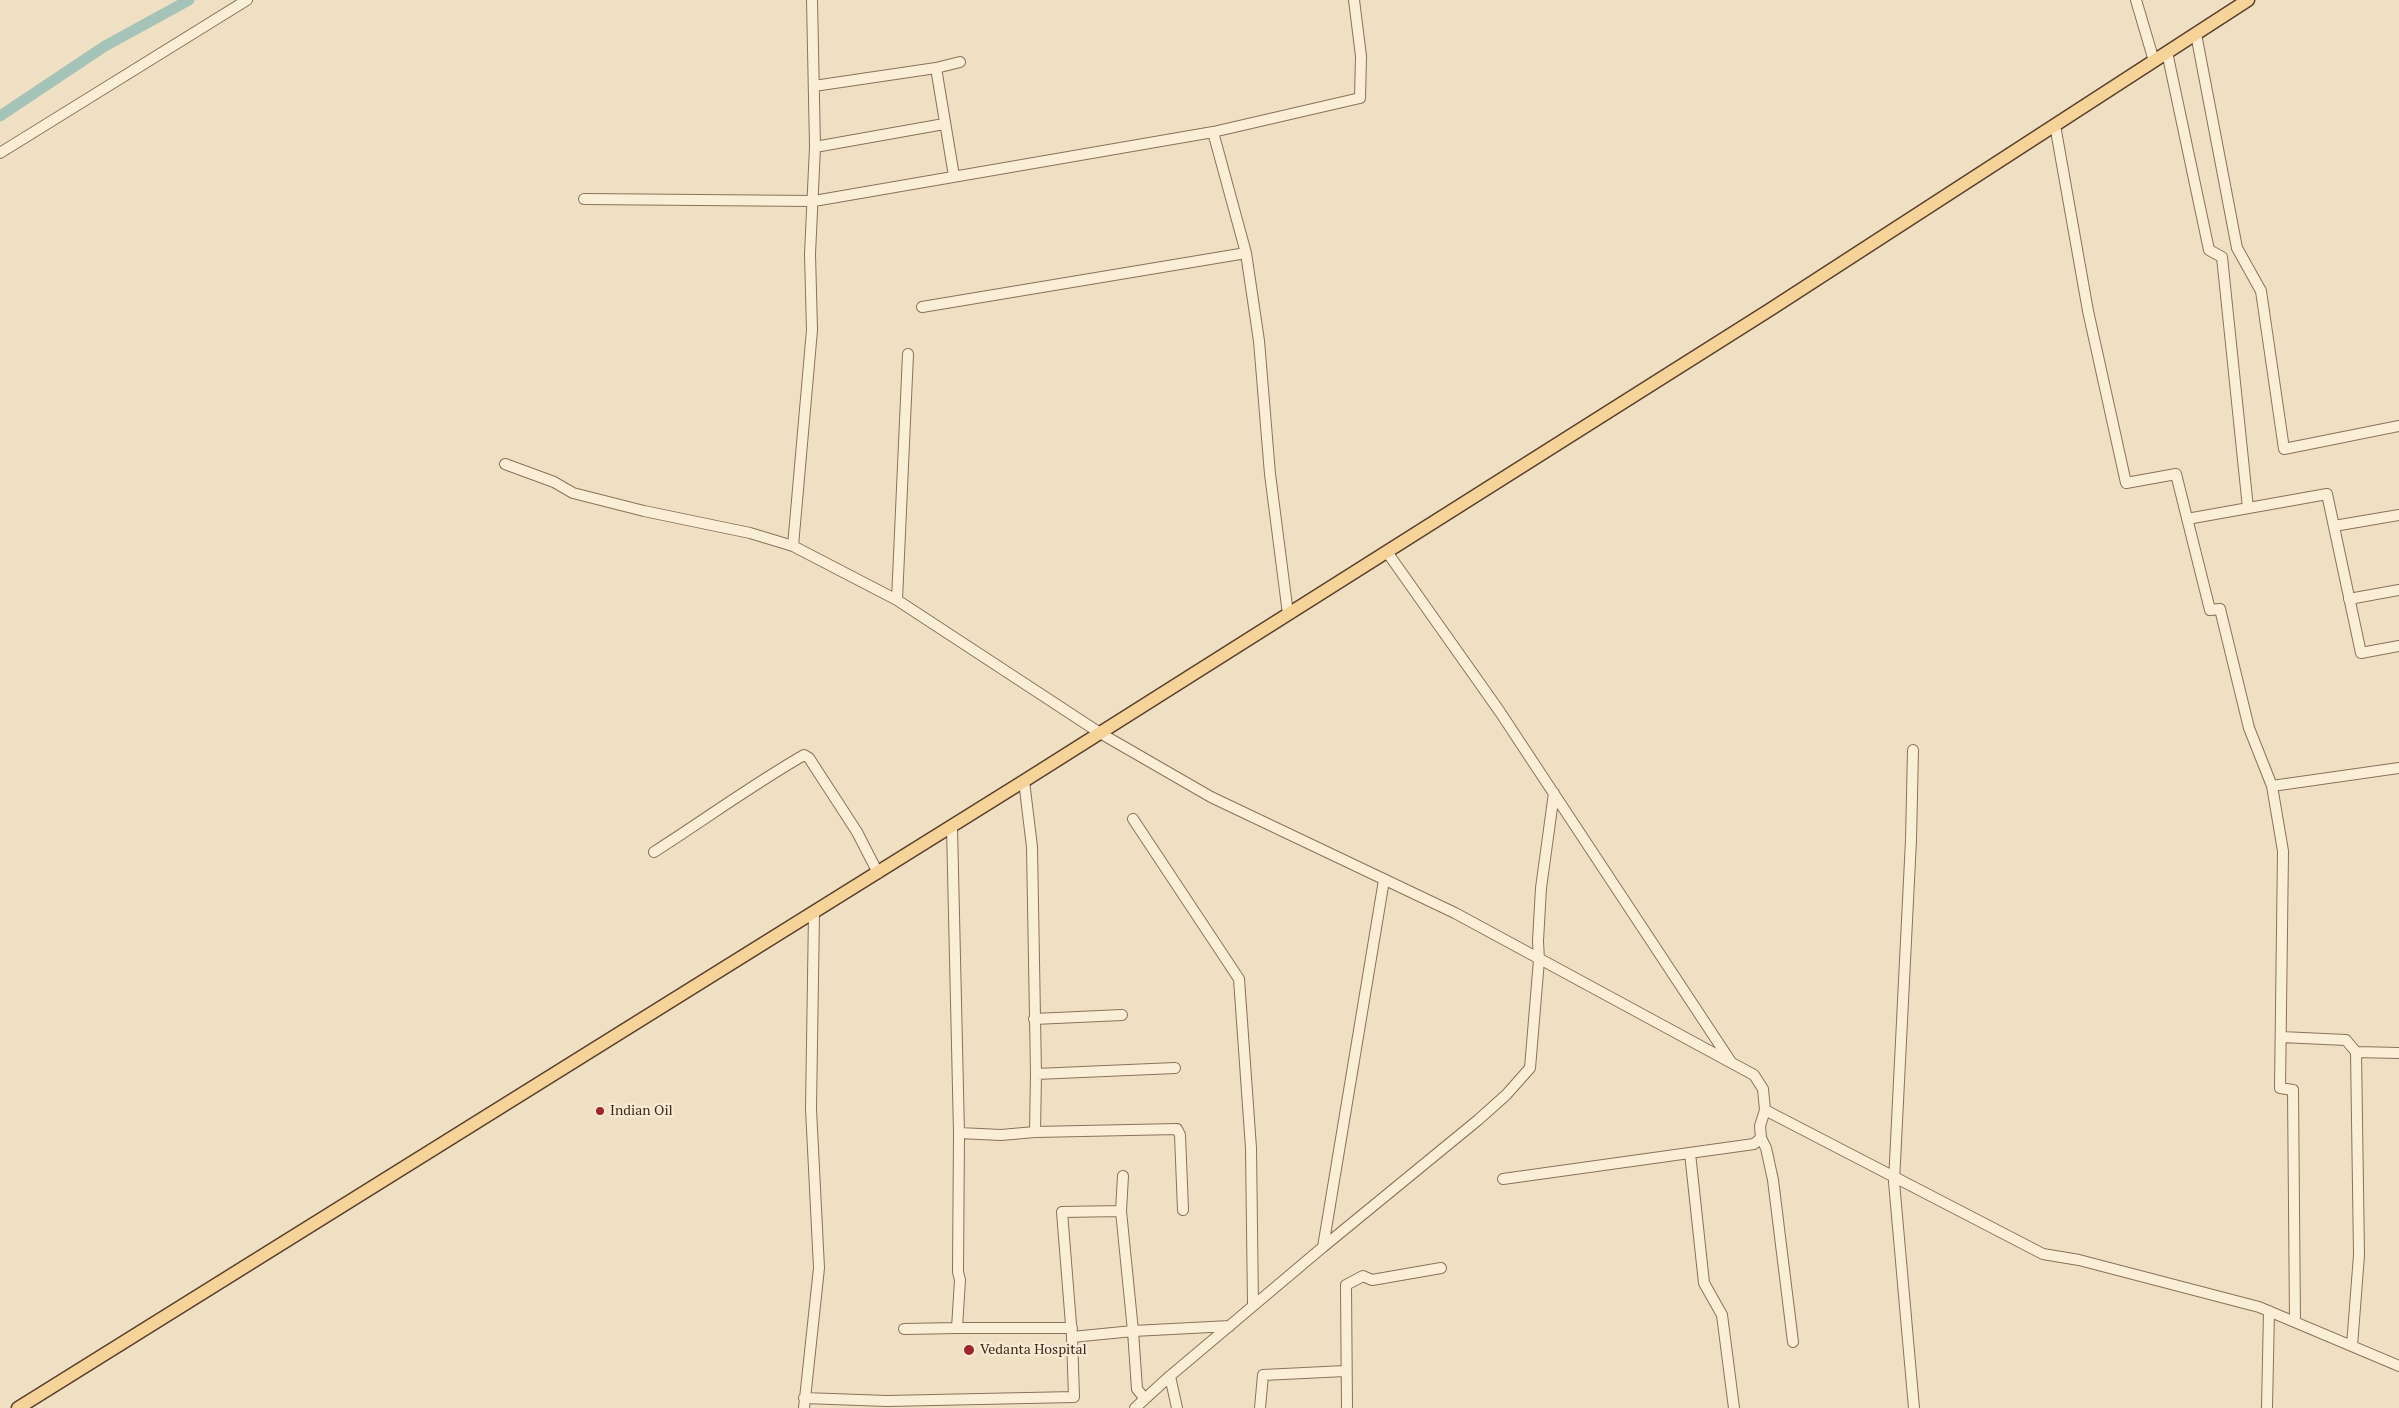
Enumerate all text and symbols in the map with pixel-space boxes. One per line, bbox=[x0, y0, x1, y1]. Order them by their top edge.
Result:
place label: Indian Oil bbox=[610, 1103, 673, 1119]
marker: Indian Oil bbox=[594, 1105, 606, 1117]
place label: Vedanta Hospital bbox=[980, 1342, 1087, 1358]
marker: Vedanta Hospital bbox=[962, 1343, 976, 1357]

